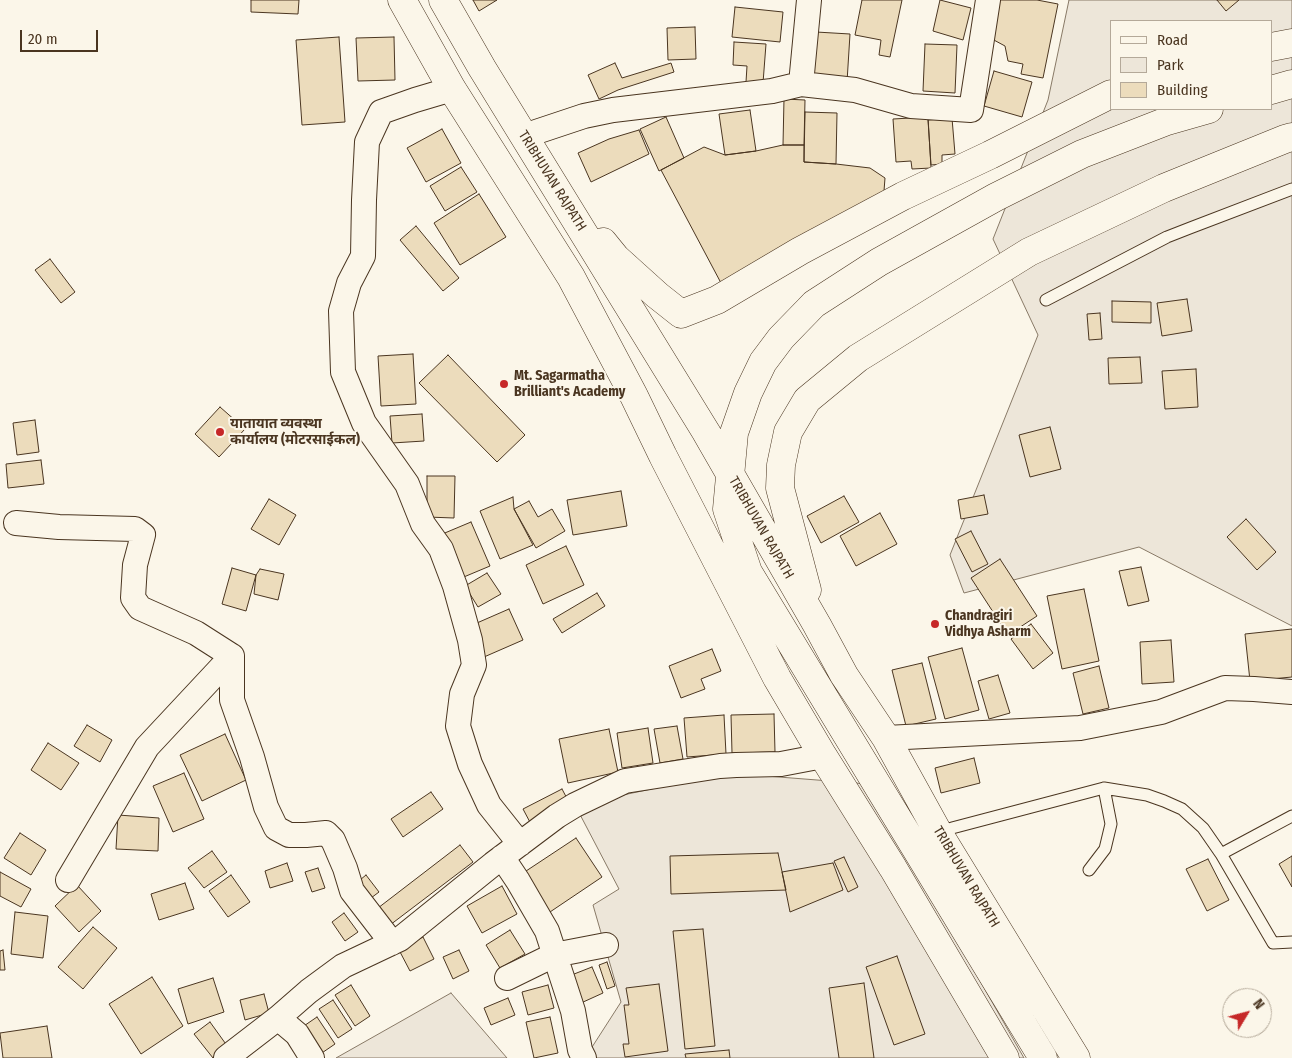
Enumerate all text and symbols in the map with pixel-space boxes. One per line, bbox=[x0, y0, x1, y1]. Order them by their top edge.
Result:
scale bar bbox=[22, 20, 100, 52]
legend bbox=[1110, 20, 1272, 110]
text: 20 m bbox=[28, 30, 58, 48]
text: Road bbox=[1157, 31, 1188, 49]
text: Park bbox=[1157, 56, 1184, 74]
text: Building bbox=[1157, 81, 1208, 99]
street label: TRIBHUVAN RAJPATH bbox=[514, 128, 590, 234]
place label: Mt. Sagarmatha Brilliant's Academy bbox=[514, 368, 625, 401]
marker: Mt. Sagarmatha Brilliant's Academy bbox=[498, 378, 510, 390]
place label: यातायात व्यवस्था कार्यालय (मोटरसाईकल) bbox=[230, 416, 360, 448]
marker: यातायात व्यवस्था कार्यालय (मोटरसाईकल) bbox=[214, 426, 226, 438]
street label: TRIBHUVAN RAJPATH bbox=[725, 474, 797, 582]
place label: Chandragiri Vidhya Asharm bbox=[945, 608, 1031, 640]
marker: Chandragiri Vidhya Asharm bbox=[929, 618, 941, 630]
street label: TRIBHUVAN RAJPATH bbox=[929, 823, 1003, 931]
north arrow bbox=[1222, 988, 1272, 1038]
text: N bbox=[1249, 996, 1268, 1013]

